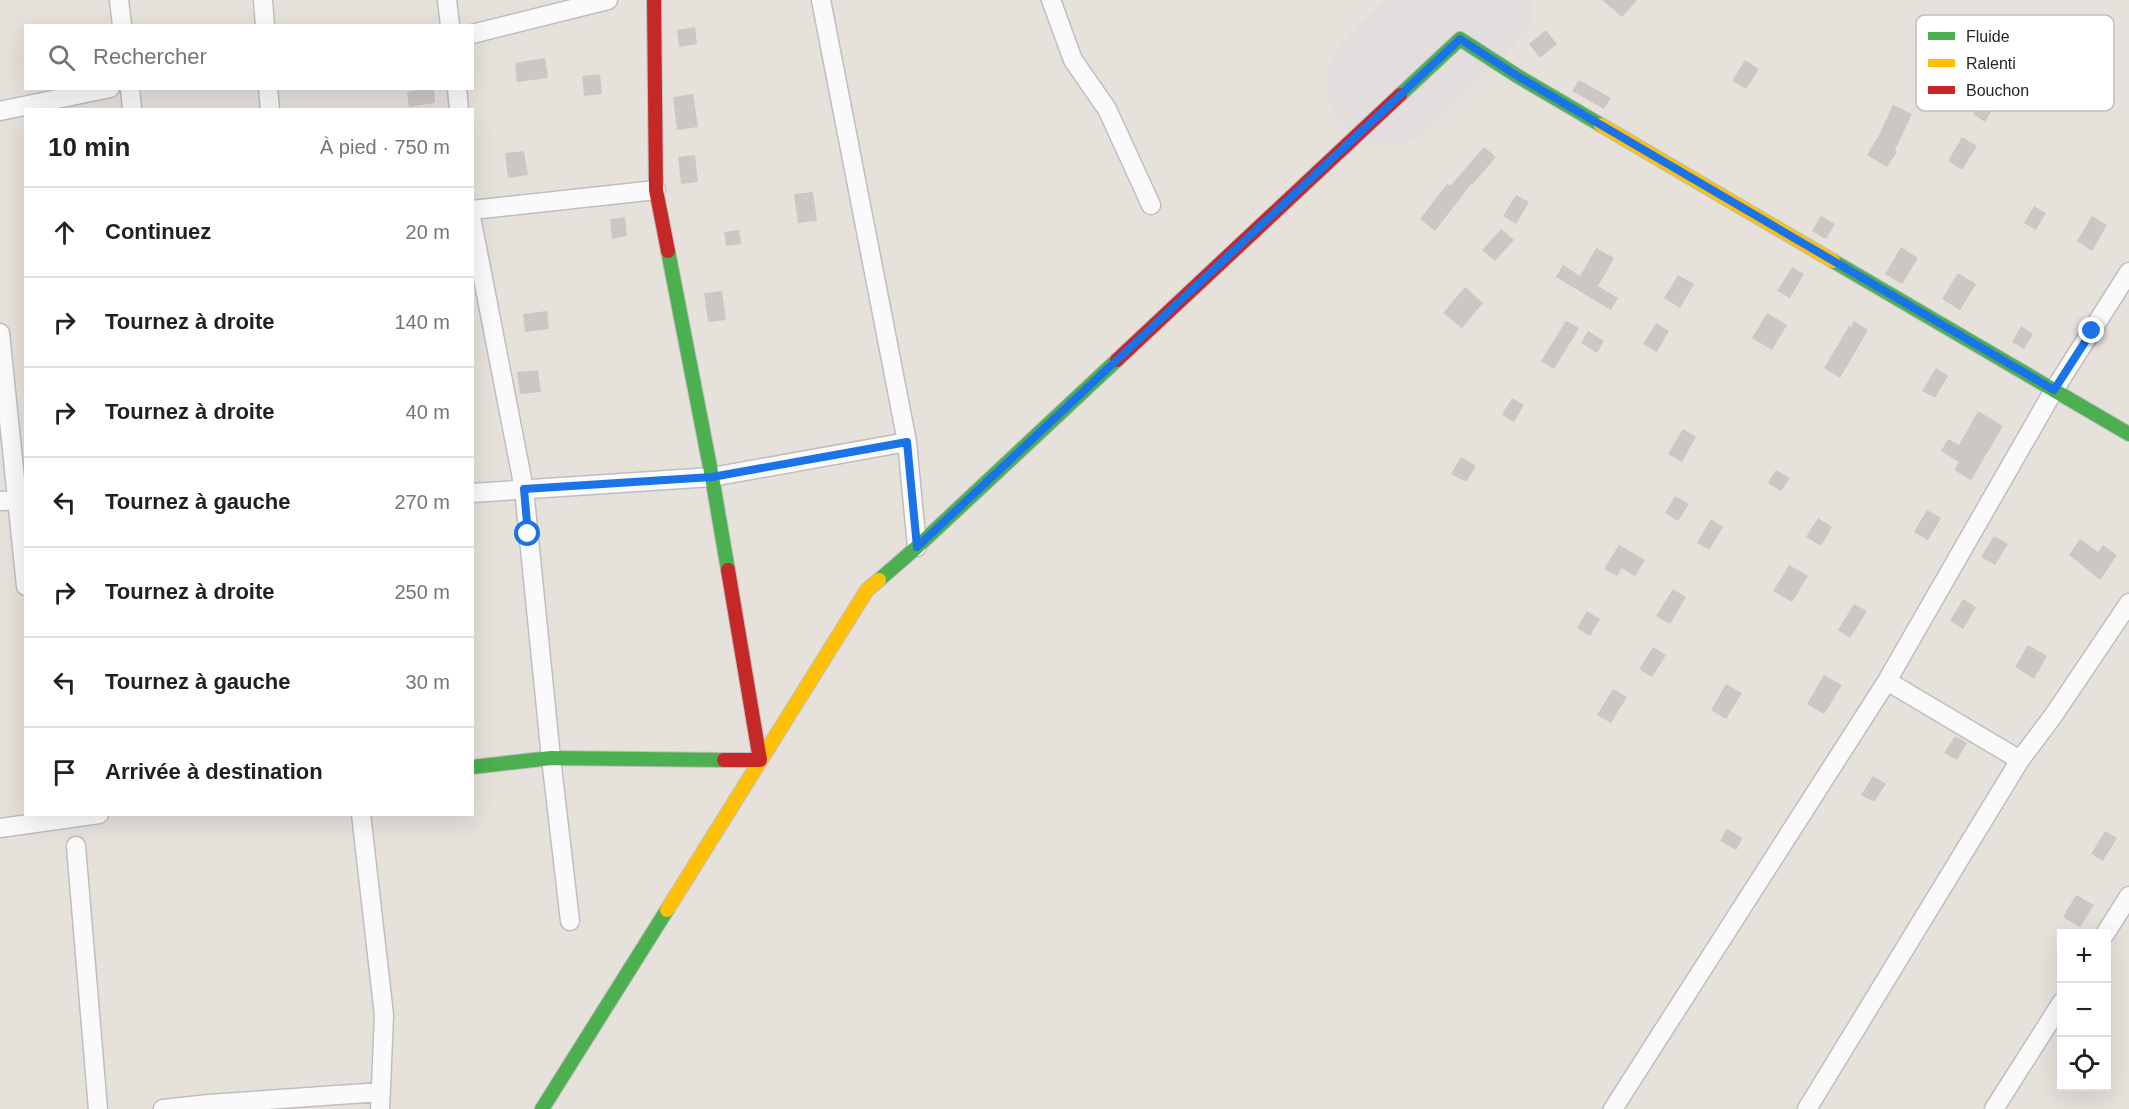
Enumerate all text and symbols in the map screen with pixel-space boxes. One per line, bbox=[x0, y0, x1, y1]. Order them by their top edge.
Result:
legend bbox=[1916, 15, 2114, 111]
search box bbox=[24, 24, 474, 90]
text: Fluide bbox=[1966, 28, 2010, 45]
icon: search bbox=[45, 41, 78, 74]
text: Rechercher bbox=[93, 44, 207, 69]
text: Ralenti bbox=[1966, 55, 2016, 72]
text: Bouchon bbox=[1966, 82, 2029, 99]
text: 10 min bbox=[48, 132, 130, 162]
text: À pied · 750 m bbox=[320, 136, 450, 158]
icon: ahead bbox=[48, 216, 81, 249]
text: Continuez bbox=[105, 219, 211, 244]
text: 20 m bbox=[406, 221, 450, 243]
icon: right bbox=[48, 306, 81, 339]
text: Tournez à droite bbox=[105, 309, 275, 334]
text: 140 m bbox=[394, 311, 450, 333]
route end bbox=[2078, 317, 2104, 343]
icon: right bbox=[48, 396, 81, 429]
text: Tournez à droite bbox=[105, 399, 275, 424]
text: 40 m bbox=[406, 401, 450, 423]
icon: left bbox=[48, 486, 81, 519]
text: Tournez à gauche bbox=[105, 489, 290, 514]
text: 270 m bbox=[394, 491, 450, 513]
route start bbox=[514, 520, 540, 546]
icon: right bbox=[48, 576, 81, 609]
text: Tournez à droite bbox=[105, 579, 275, 604]
text: 250 m bbox=[394, 581, 450, 603]
icon: left bbox=[48, 666, 81, 699]
text: Tournez à gauche bbox=[105, 669, 290, 694]
text: 30 m bbox=[406, 671, 450, 693]
icon: arrive bbox=[48, 756, 81, 789]
text: Arrivée à destination bbox=[105, 759, 323, 784]
map controls bbox=[2057, 929, 2111, 1091]
button: + bbox=[2057, 929, 2111, 983]
button: − bbox=[2057, 983, 2111, 1037]
button: locate bbox=[2057, 1037, 2111, 1091]

